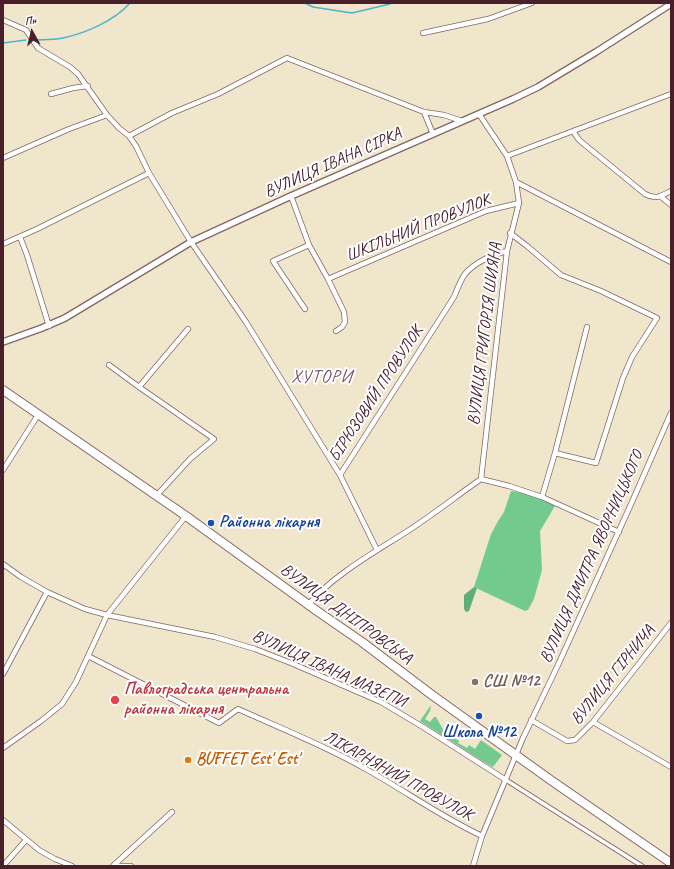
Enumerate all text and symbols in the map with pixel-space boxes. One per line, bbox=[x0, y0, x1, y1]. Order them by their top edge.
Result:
north arrow bbox=[12, 12, 52, 52]
text: Пн bbox=[24, 12, 37, 28]
street label: ВУЛИЦЯ ІВАНА СІРКА bbox=[261, 124, 405, 202]
street label: ШКІЛЬНИЙ ПРОВУЛОК bbox=[343, 190, 493, 266]
street label: ВУЛИЦЯ ГРИГОРІЯ ШИЯНА bbox=[464, 242, 506, 426]
street label: БІРЮЗОВИЙ ПРОВУЛОК bbox=[325, 322, 427, 466]
district label: ХУТОРИ bbox=[291, 366, 353, 388]
street label: ВУЛИЦЯ ДМИТРА ЯВОРНИЦЬКОГО bbox=[536, 448, 648, 666]
place label: Районна лікарня bbox=[219, 513, 319, 533]
marker: Районна лікарня bbox=[206, 518, 216, 528]
street label: ВУЛИЦЯ ДНІПРОВСЬКА bbox=[276, 559, 416, 669]
street label: ВУЛИЦЯ ГІРНИЧА bbox=[567, 621, 659, 729]
street label: ВУЛИЦЯ ІВАНА МАЗЕПИ bbox=[249, 626, 409, 712]
place label: СШ №12 bbox=[483, 672, 540, 692]
marker: СШ №12 bbox=[470, 677, 480, 687]
place label: Павлоградська центральна районна лікарня bbox=[124, 680, 288, 720]
marker: Павлоградська центральна районна лікарня bbox=[109, 694, 121, 706]
marker: Школа №12 bbox=[474, 711, 484, 721]
place label: Школа №12 bbox=[442, 723, 516, 743]
street label: ЛІКАРНЯНИЙ ПРОВУЛОК bbox=[320, 727, 476, 825]
place label: BUFFET Est' Est' bbox=[196, 750, 299, 770]
marker: BUFFET Est' Est' bbox=[183, 755, 193, 765]

